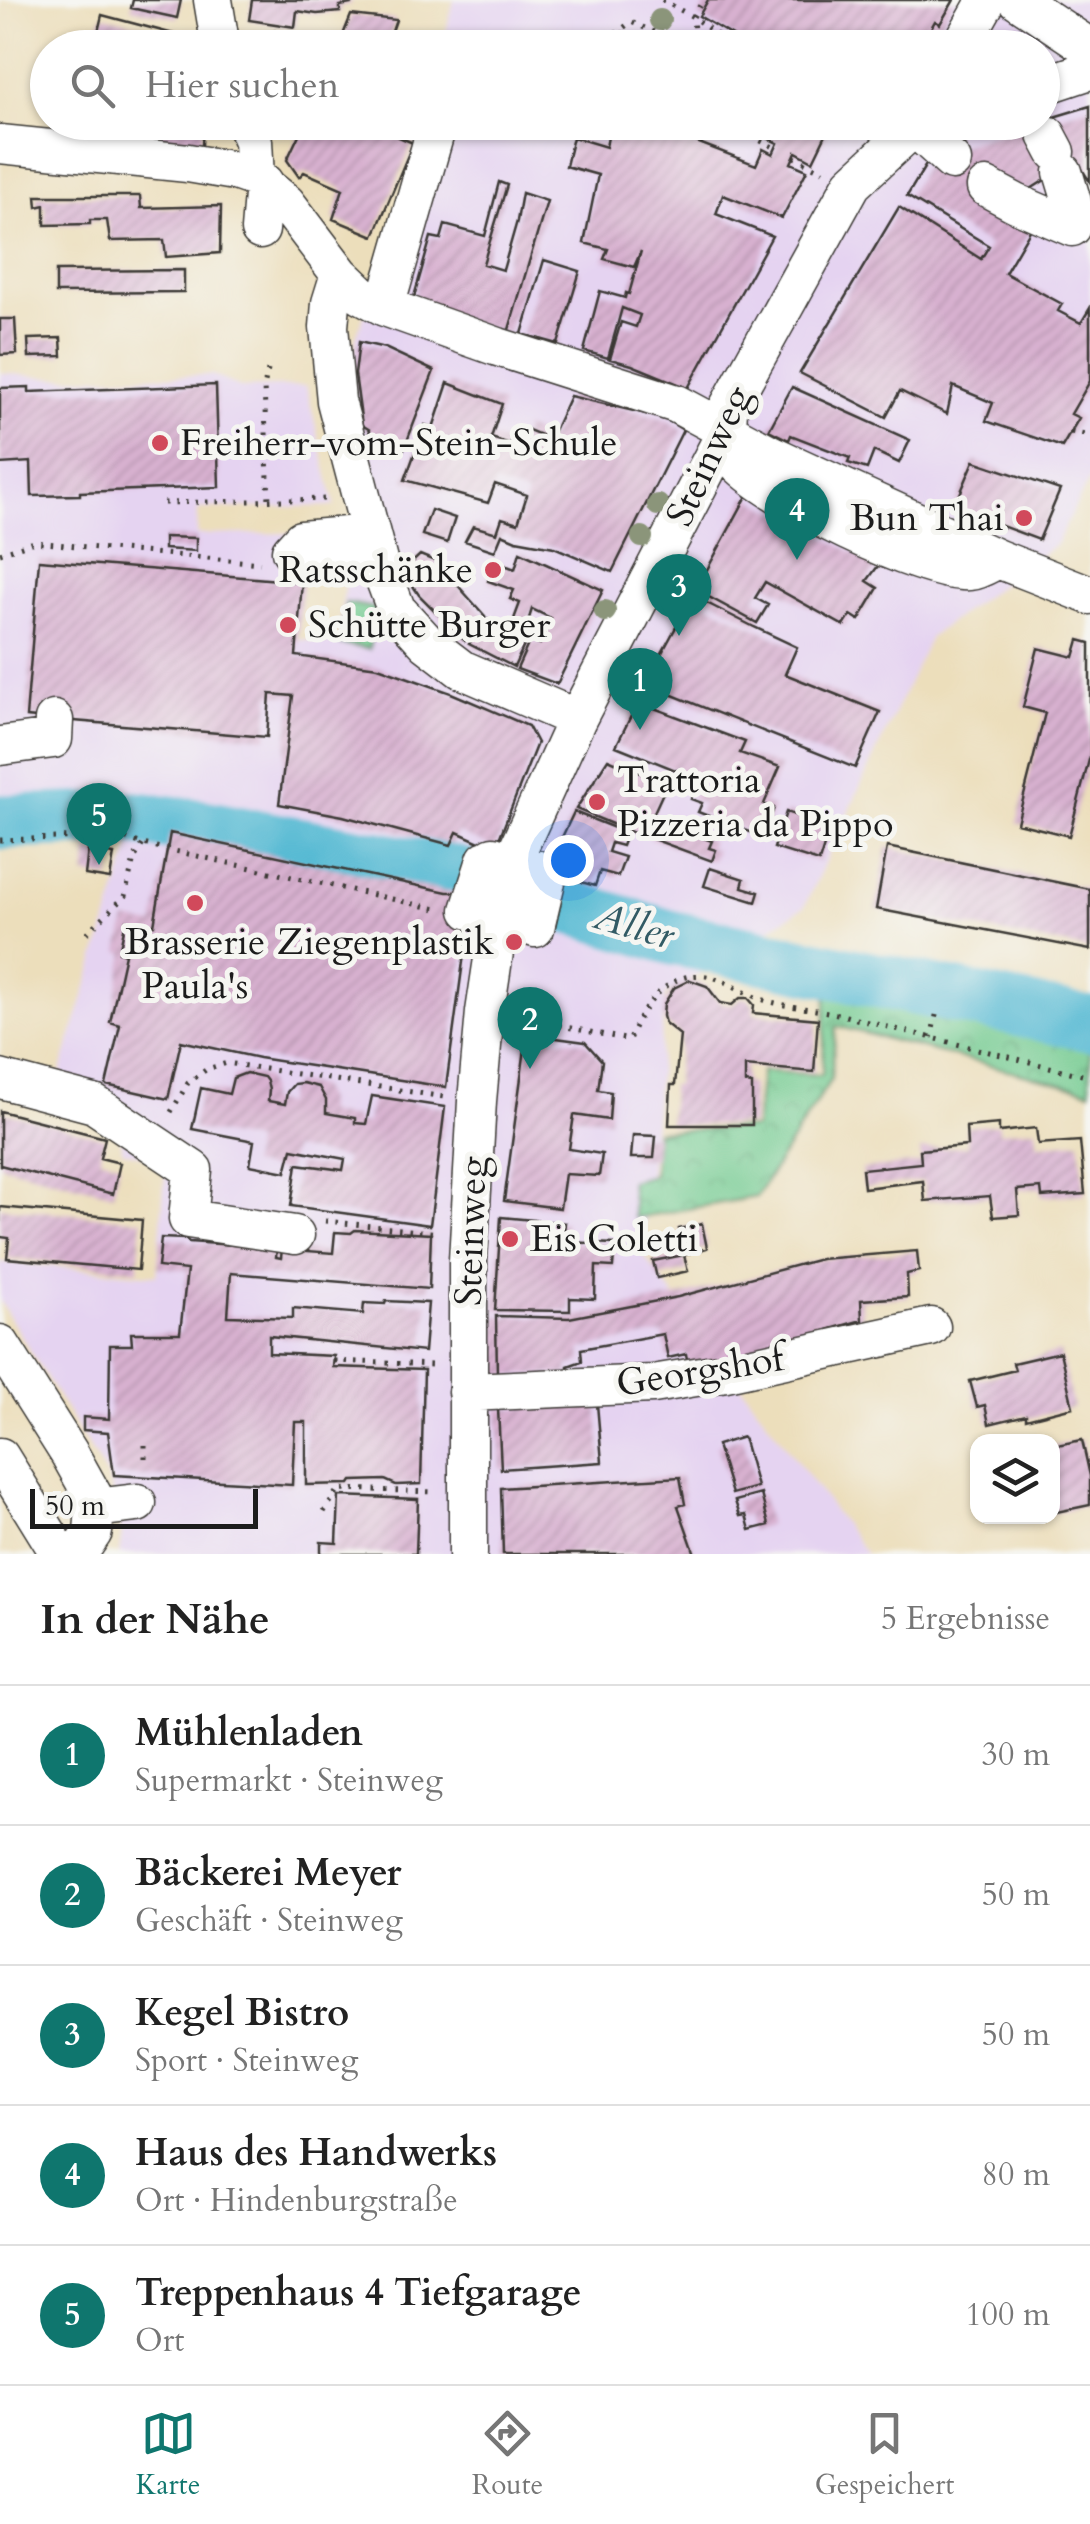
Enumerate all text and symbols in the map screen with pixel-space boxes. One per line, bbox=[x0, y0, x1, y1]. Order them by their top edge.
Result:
search box bbox=[30, 30, 1060, 140]
icon: search bbox=[65, 58, 120, 113]
text: Hier suchen bbox=[145, 59, 339, 111]
street label: Steinweg bbox=[654, 377, 764, 535]
place label: Freiherr-vom-Stein-Schule bbox=[180, 417, 618, 469]
marker: Freiherr-vom-Stein-Schule bbox=[149, 432, 171, 454]
pin: 4 bbox=[764, 478, 830, 560]
place label: Bun Thai bbox=[850, 492, 1004, 544]
marker: Bun Thai bbox=[1013, 507, 1035, 529]
place label: Ratsschänke bbox=[279, 544, 473, 596]
pin: 3 bbox=[646, 554, 712, 636]
marker: Ratsschänke bbox=[482, 559, 504, 581]
place label: Schütte Burger bbox=[308, 599, 551, 651]
marker: Schütte Burger bbox=[277, 614, 299, 636]
pin: 1 bbox=[608, 648, 672, 730]
place label: Trattoria Pizzeria da Pippo bbox=[617, 754, 894, 850]
pin: 5 bbox=[66, 782, 132, 865]
marker: Trattoria Pizzeria da Pippo bbox=[586, 791, 608, 813]
your location bbox=[543, 835, 594, 886]
water label: Aller bbox=[587, 888, 682, 964]
marker: Brasserie Paula's bbox=[184, 892, 206, 914]
place label: Brasserie Paula's bbox=[125, 916, 265, 1012]
place label: Ziegenplastik bbox=[277, 916, 495, 968]
marker: Ziegenplastik bbox=[503, 931, 525, 953]
pin: 2 bbox=[498, 986, 562, 1069]
street label: Steinweg bbox=[442, 1155, 500, 1307]
place label: Eis Coletti bbox=[530, 1213, 698, 1265]
marker: Eis Coletti bbox=[499, 1228, 521, 1250]
street label: Georgshof bbox=[613, 1331, 794, 1410]
map controls bbox=[970, 1434, 1060, 1524]
button: layers bbox=[970, 1434, 1060, 1524]
scale bar bbox=[30, 1484, 258, 1528]
text: 50 m bbox=[45, 1487, 105, 1525]
text: In der Nähe bbox=[40, 1591, 270, 1648]
text: 5 Ergebnisse bbox=[881, 1597, 1050, 1641]
text: Mühlenladen bbox=[135, 1707, 363, 1759]
text: 1 bbox=[64, 1733, 81, 1777]
text: 30 m bbox=[982, 1733, 1050, 1777]
text: Supermarkt · Steinweg bbox=[135, 1759, 443, 1803]
text: Bäckerei Meyer bbox=[135, 1847, 402, 1899]
text: 2 bbox=[64, 1873, 81, 1917]
text: 50 m bbox=[982, 1873, 1050, 1917]
text: Geschäft · Steinweg bbox=[135, 1899, 403, 1943]
text: Kegel Bistro bbox=[135, 1987, 349, 2039]
text: 3 bbox=[64, 2013, 81, 2057]
text: 50 m bbox=[982, 2013, 1050, 2057]
text: Sport · Steinweg bbox=[135, 2039, 358, 2083]
text: Haus des Handwerks bbox=[135, 2127, 497, 2179]
text: 4 bbox=[64, 2153, 81, 2197]
text: 80 m bbox=[982, 2153, 1050, 2197]
text: Ort · Hindenburgstraße bbox=[135, 2179, 458, 2223]
text: Treppenhaus 4 Tiefgarage bbox=[135, 2267, 582, 2319]
text: 5 bbox=[64, 2293, 81, 2337]
text: 100 m bbox=[965, 2293, 1050, 2337]
text: Ort bbox=[135, 2319, 184, 2363]
tab: Karte bbox=[136, 2406, 200, 2504]
tab: Route bbox=[472, 2406, 543, 2504]
tab: Gespeichert bbox=[815, 2406, 954, 2504]

